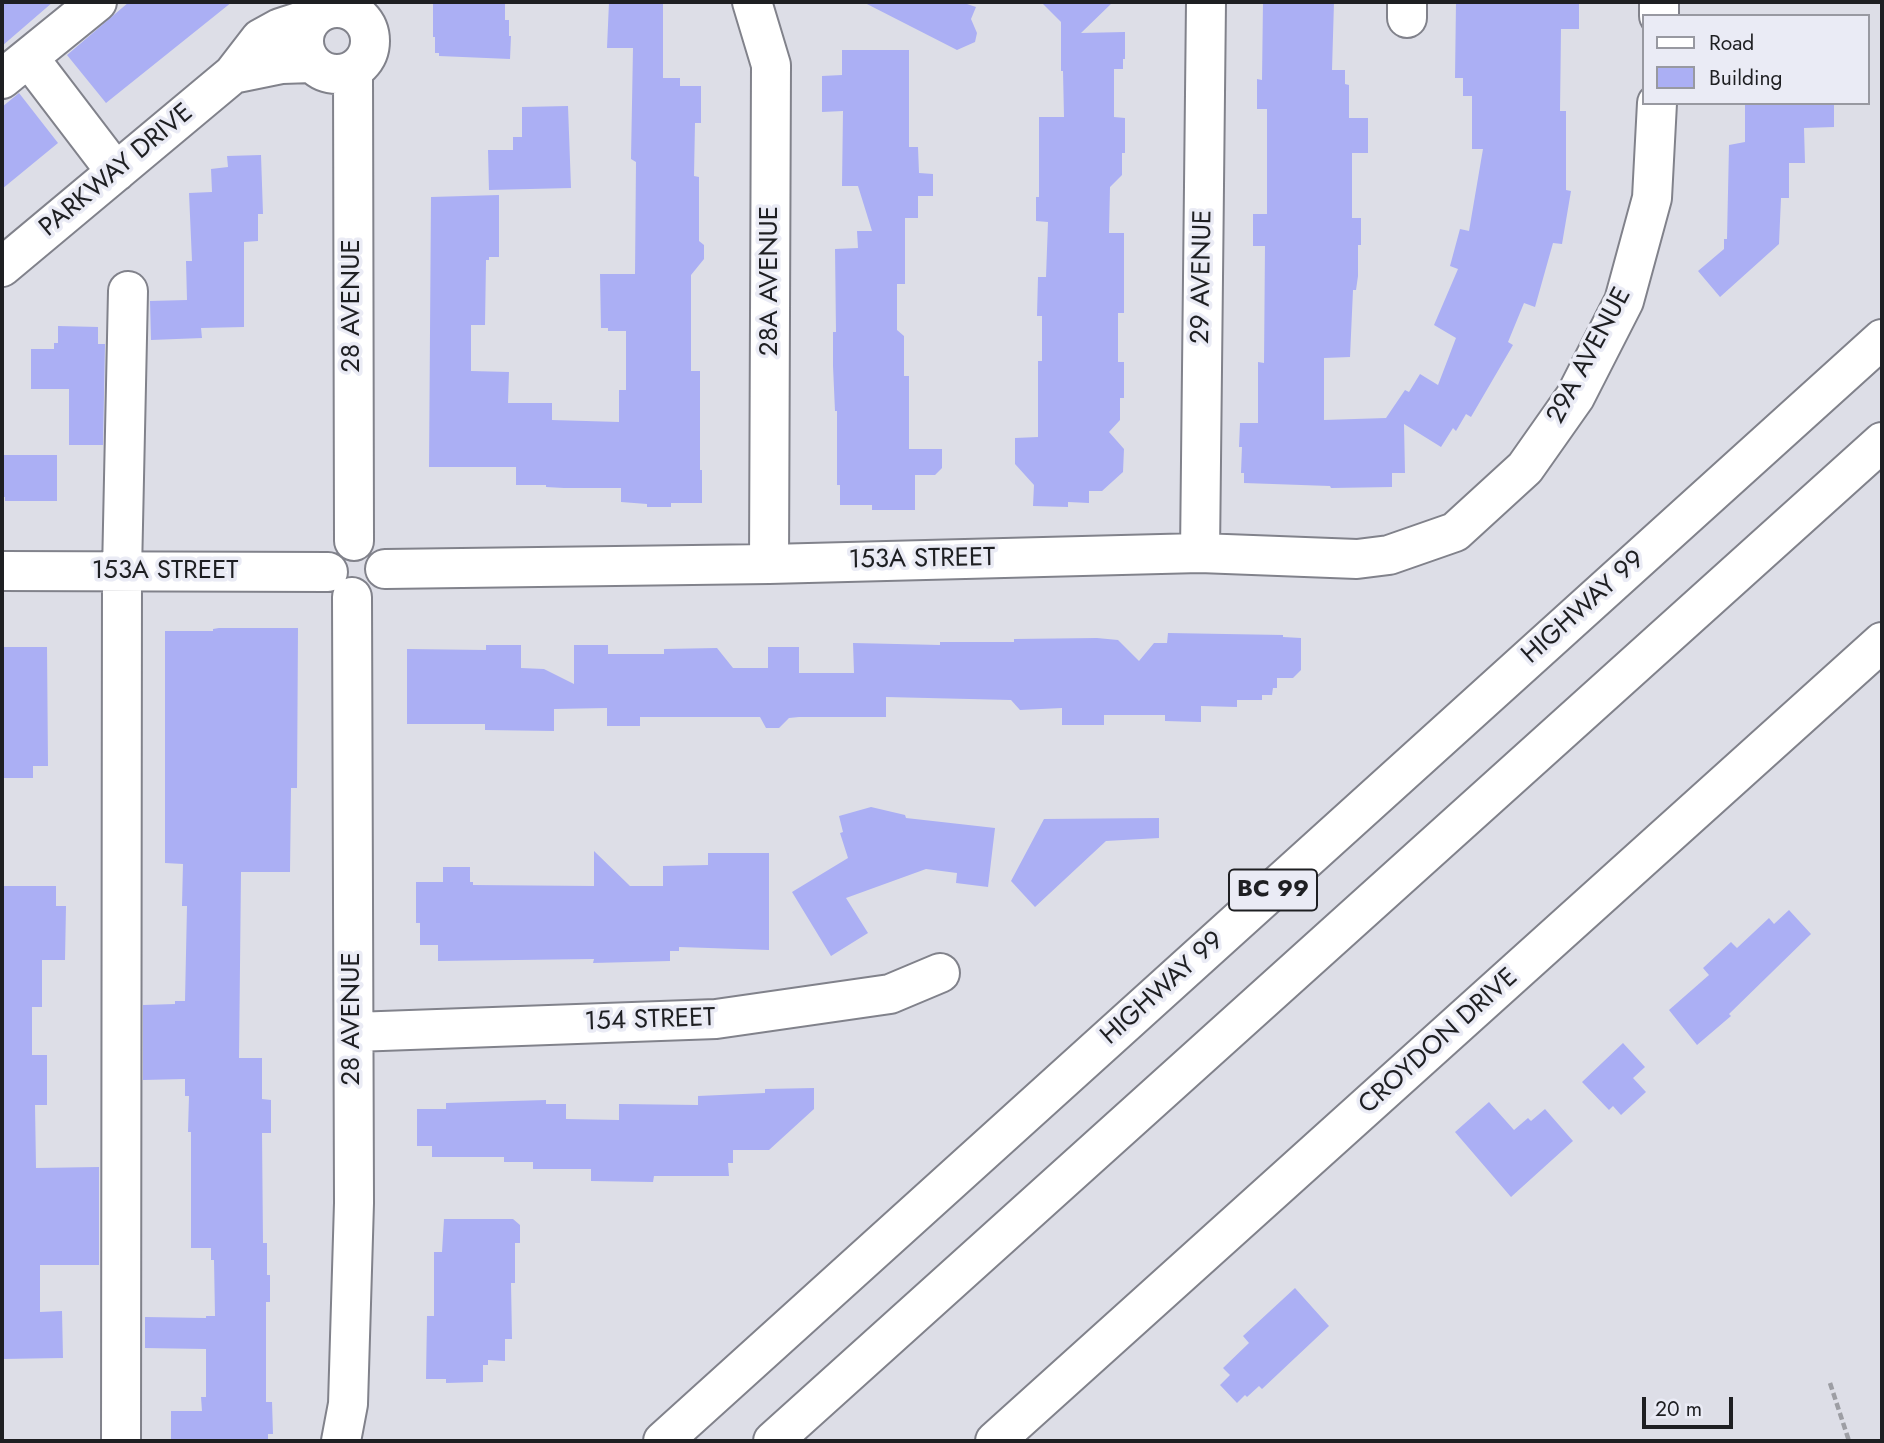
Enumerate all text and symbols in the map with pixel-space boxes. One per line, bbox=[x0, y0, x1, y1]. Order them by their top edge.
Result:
legend bbox=[1643, 14, 1870, 105]
text: Road bbox=[1709, 28, 1754, 58]
text: Building bbox=[1709, 63, 1782, 93]
street label: PARKWAY DRIVE bbox=[34, 98, 200, 244]
street label: 28A AVENUE bbox=[755, 206, 787, 356]
street label: 29 AVENUE bbox=[1186, 210, 1220, 344]
street label: 28 AVENUE bbox=[337, 239, 369, 373]
street label: 29A AVENUE bbox=[1541, 283, 1639, 429]
street label: 153A STREET bbox=[848, 543, 996, 577]
street label: HIGHWAY 99 bbox=[1516, 545, 1652, 671]
street label: 153A STREET bbox=[92, 556, 238, 588]
road number: BC 99 bbox=[1229, 870, 1317, 910]
street label: HIGHWAY 99 bbox=[1095, 926, 1231, 1052]
street label: 28 AVENUE bbox=[337, 952, 369, 1086]
street label: CROYDON DRIVE bbox=[1353, 963, 1525, 1121]
street label: 154 STREET bbox=[584, 1003, 716, 1039]
scale bar bbox=[1646, 1384, 1737, 1428]
text: 20 m bbox=[1655, 1394, 1702, 1424]

